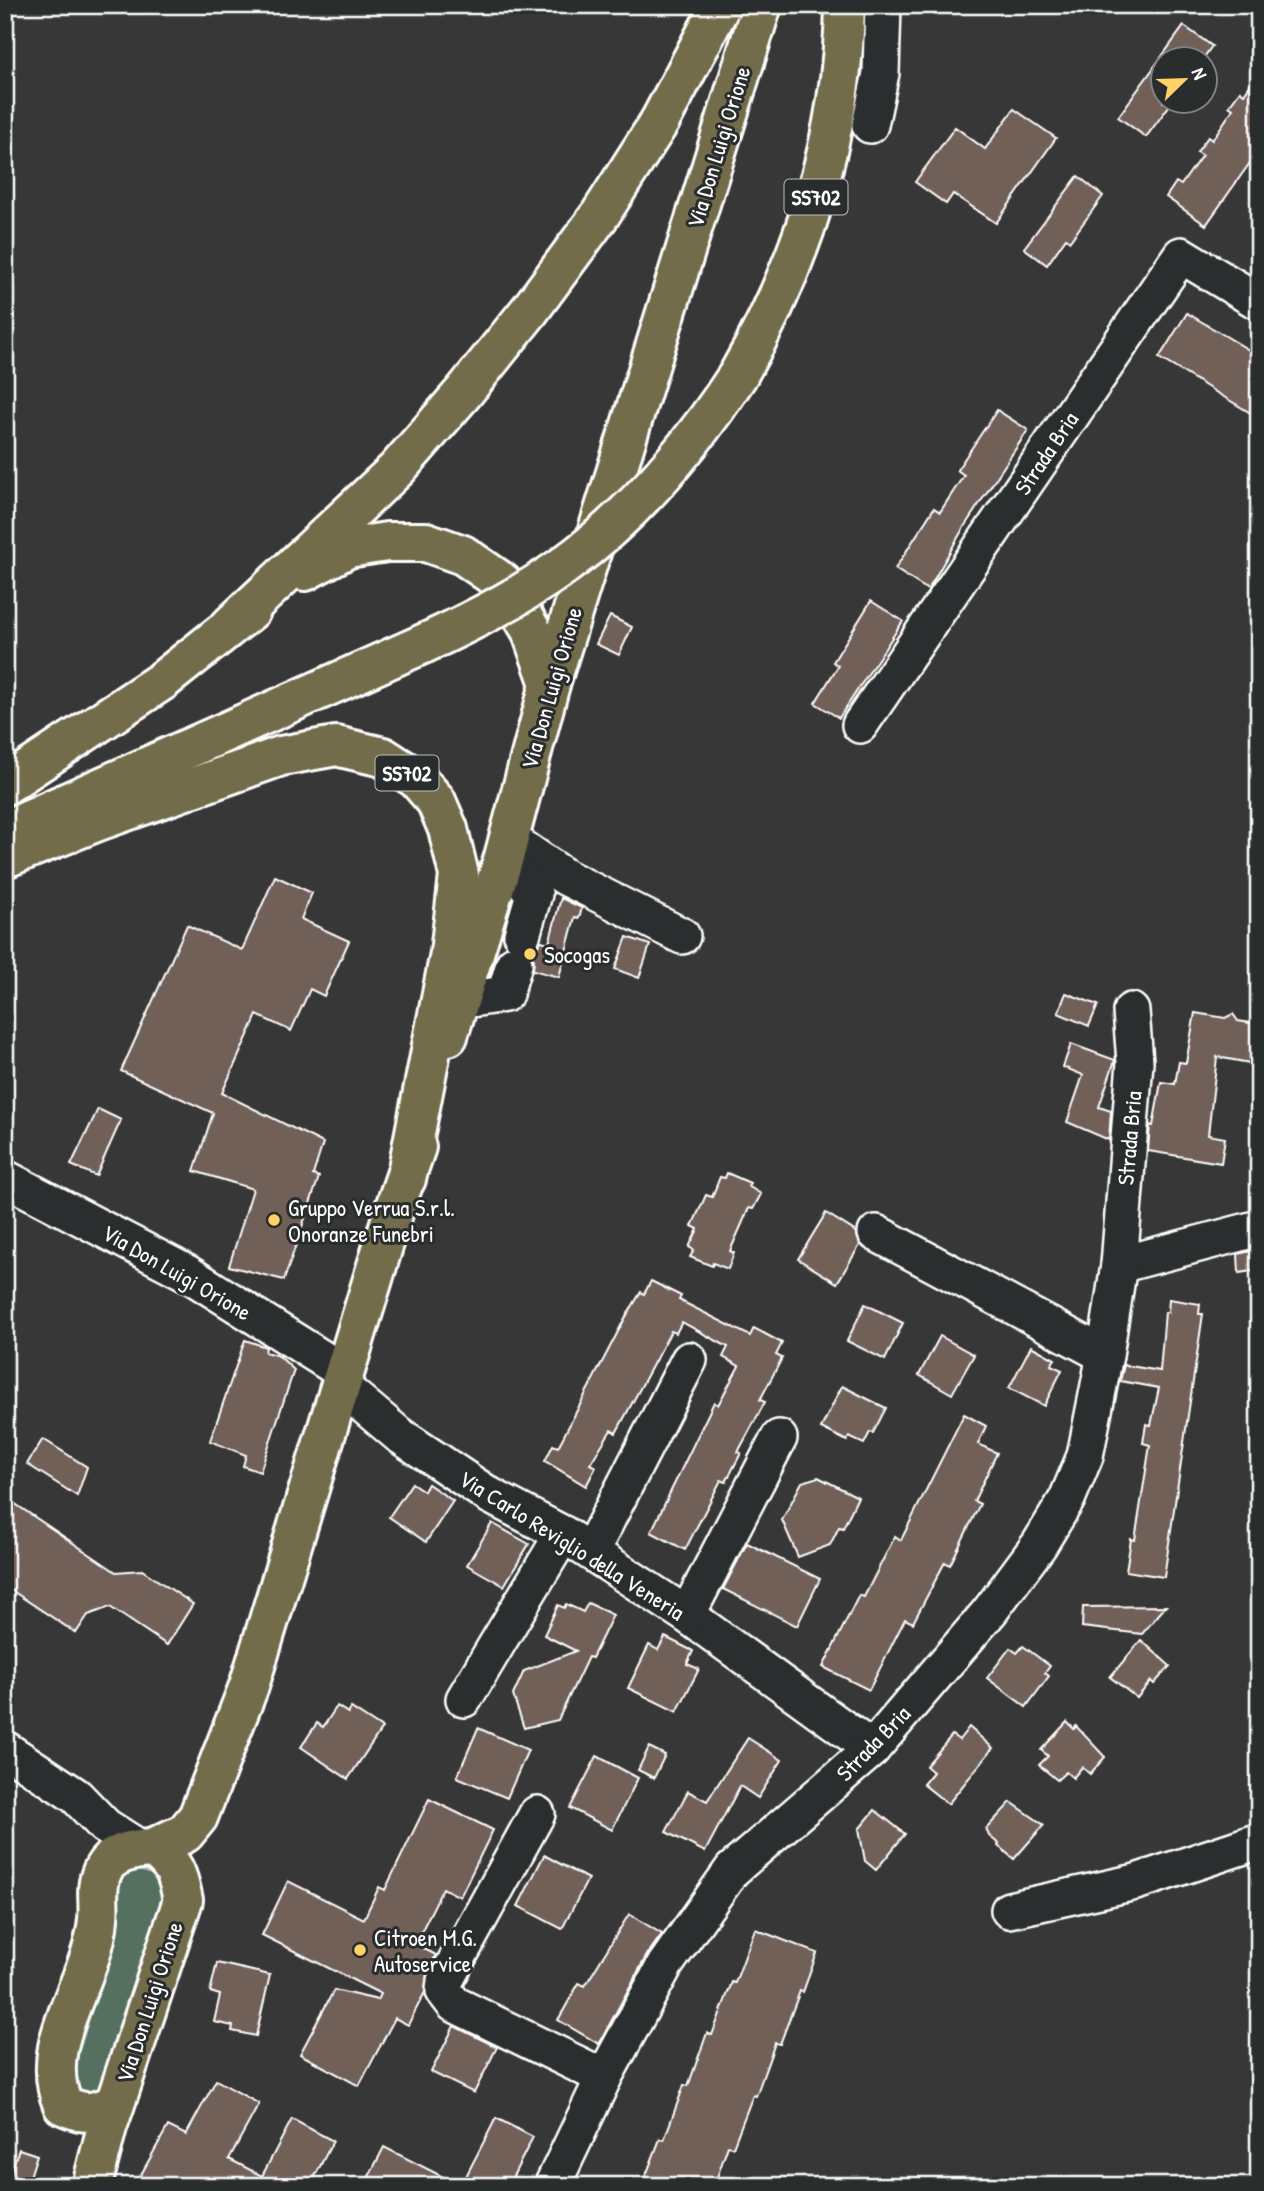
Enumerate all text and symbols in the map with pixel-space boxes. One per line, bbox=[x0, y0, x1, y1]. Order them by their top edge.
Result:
north arrow bbox=[1148, 46, 1218, 116]
street label: Via Don Luigi Orione bbox=[679, 62, 757, 232]
text: N bbox=[1186, 64, 1214, 83]
road number: SS702 bbox=[784, 180, 848, 214]
street label: Strada Bria bbox=[1007, 405, 1085, 501]
street label: Via Don Luigi Orione bbox=[513, 603, 589, 773]
road number: SS702 bbox=[376, 756, 438, 790]
place label: Socogas bbox=[544, 939, 610, 970]
marker: Socogas bbox=[522, 946, 538, 962]
street label: Strada Bria bbox=[1109, 1090, 1149, 1186]
place label: Gruppo Verrua S.r.l. Onoranze Funebri bbox=[288, 1192, 455, 1249]
marker: Gruppo Verrua S.r.l. Onoranze Funebri bbox=[266, 1212, 282, 1228]
street label: Via Don Luigi Orione bbox=[97, 1217, 257, 1327]
street label: Via Carlo Reviglio della Veneria bbox=[453, 1463, 691, 1627]
street label: Strada Bria bbox=[829, 1698, 917, 1788]
street label: Via Don Luigi Orione bbox=[108, 1918, 190, 2086]
place label: Citroen M.G. Autoservice bbox=[374, 1922, 477, 1979]
marker: Citroen M.G. Autoservice bbox=[352, 1942, 368, 1958]

